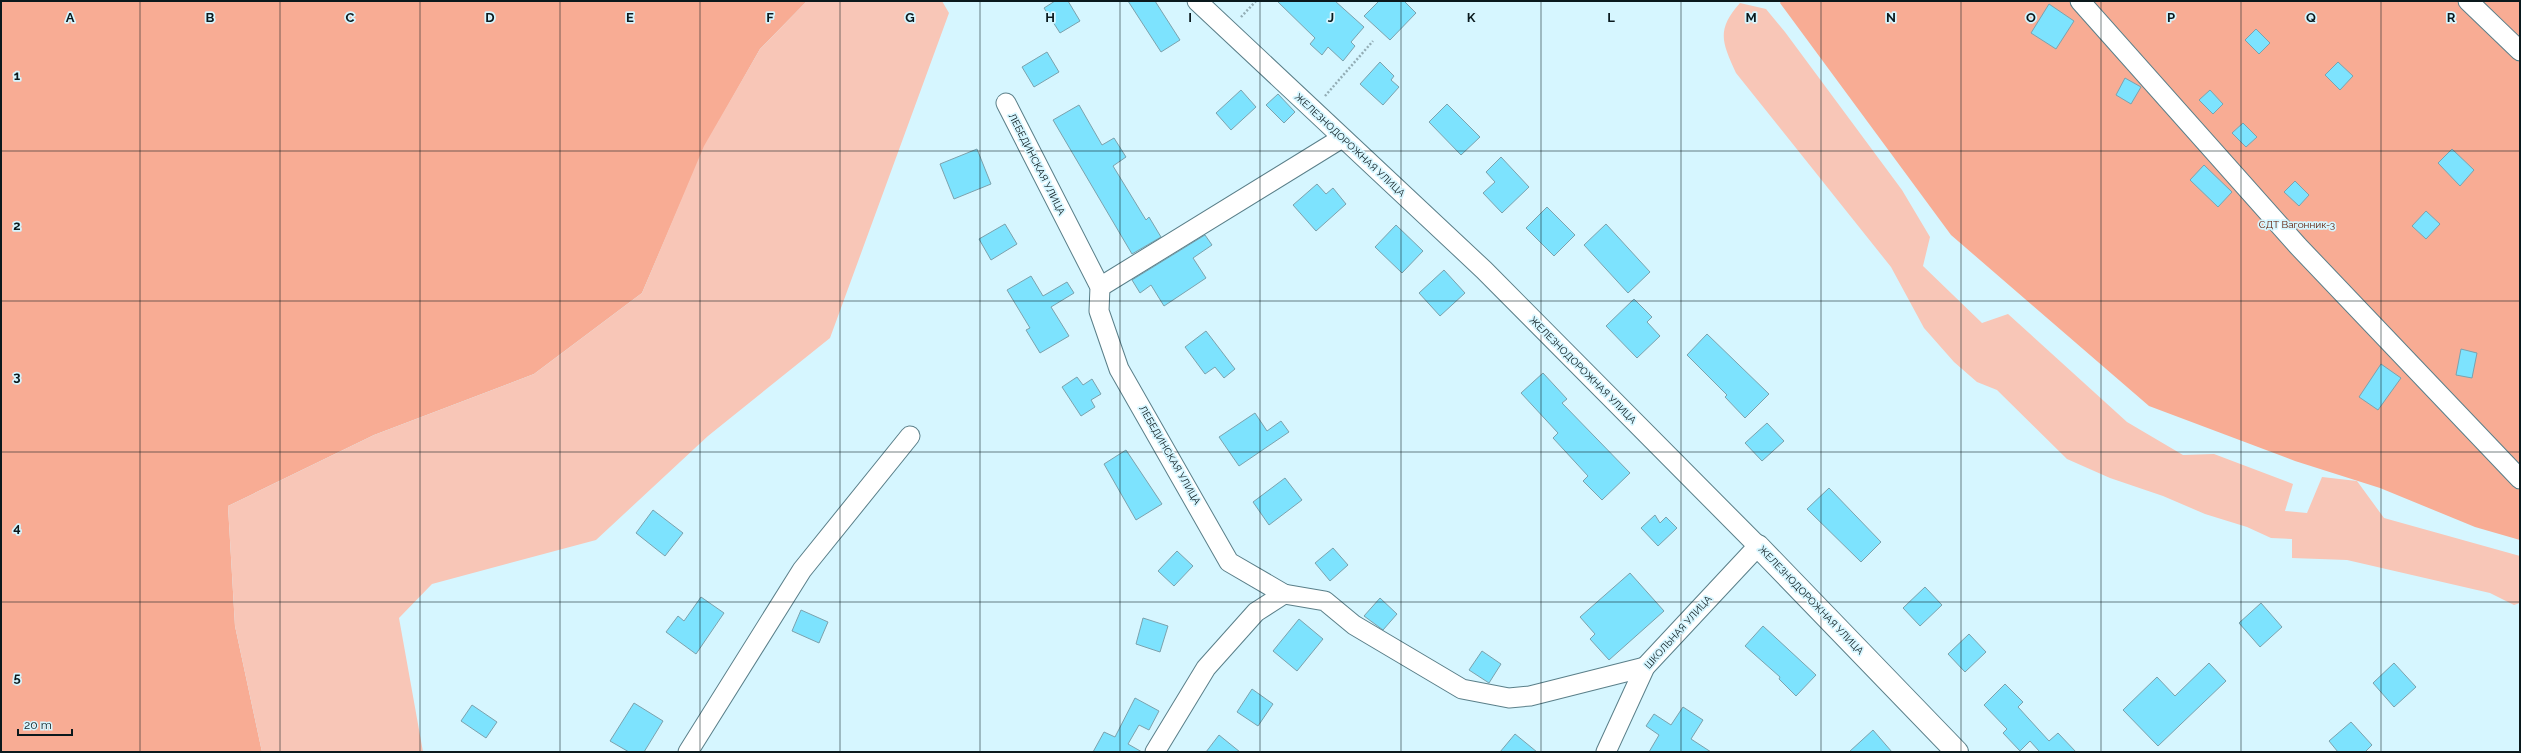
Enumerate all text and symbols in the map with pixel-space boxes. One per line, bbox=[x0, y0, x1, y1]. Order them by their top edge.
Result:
text: A bbox=[66, 10, 75, 25]
text: B bbox=[206, 10, 215, 25]
text: C bbox=[346, 10, 355, 25]
text: D bbox=[485, 10, 495, 25]
text: E bbox=[626, 10, 634, 25]
text: F bbox=[766, 10, 774, 25]
text: G bbox=[905, 10, 915, 25]
text: H bbox=[1045, 10, 1055, 25]
text: I bbox=[1188, 10, 1192, 25]
text: J bbox=[1328, 10, 1334, 25]
text: K bbox=[1467, 10, 1476, 25]
text: L bbox=[1607, 10, 1615, 25]
text: M bbox=[1745, 10, 1757, 25]
text: N bbox=[1886, 10, 1896, 25]
text: O bbox=[2026, 10, 2036, 25]
text: P bbox=[2167, 10, 2175, 25]
text: Q bbox=[2306, 10, 2316, 25]
text: R bbox=[2447, 10, 2456, 25]
text: 1 bbox=[14, 68, 21, 83]
street label: ЖЕЛЕЗНОДОРОЖНАЯ УЛИЦА bbox=[1293, 91, 1407, 199]
street label: ЛЕБЕДИНСКАЯ УЛИЦА bbox=[1007, 111, 1068, 217]
text: 2 bbox=[13, 218, 21, 233]
park label: СДТ Вагонник-3 bbox=[2259, 219, 2335, 230]
street label: ЖЕЛЕЗНОДОРОЖНАЯ УЛИЦА bbox=[1527, 314, 1639, 426]
text: 3 bbox=[13, 369, 21, 384]
street label: ЛЕБЕДИНСКАЯ УЛИЦА bbox=[1137, 404, 1203, 507]
text: 4 bbox=[13, 520, 21, 535]
street label: ЖЕЛЕЗНОДОРОЖНАЯ УЛИЦА bbox=[1756, 544, 1866, 657]
street label: ШКОЛЬНАЯ УЛИЦА bbox=[1642, 593, 1714, 671]
text: 5 bbox=[13, 670, 21, 685]
scale bar bbox=[18, 711, 72, 737]
text: 20 m bbox=[24, 718, 52, 732]

